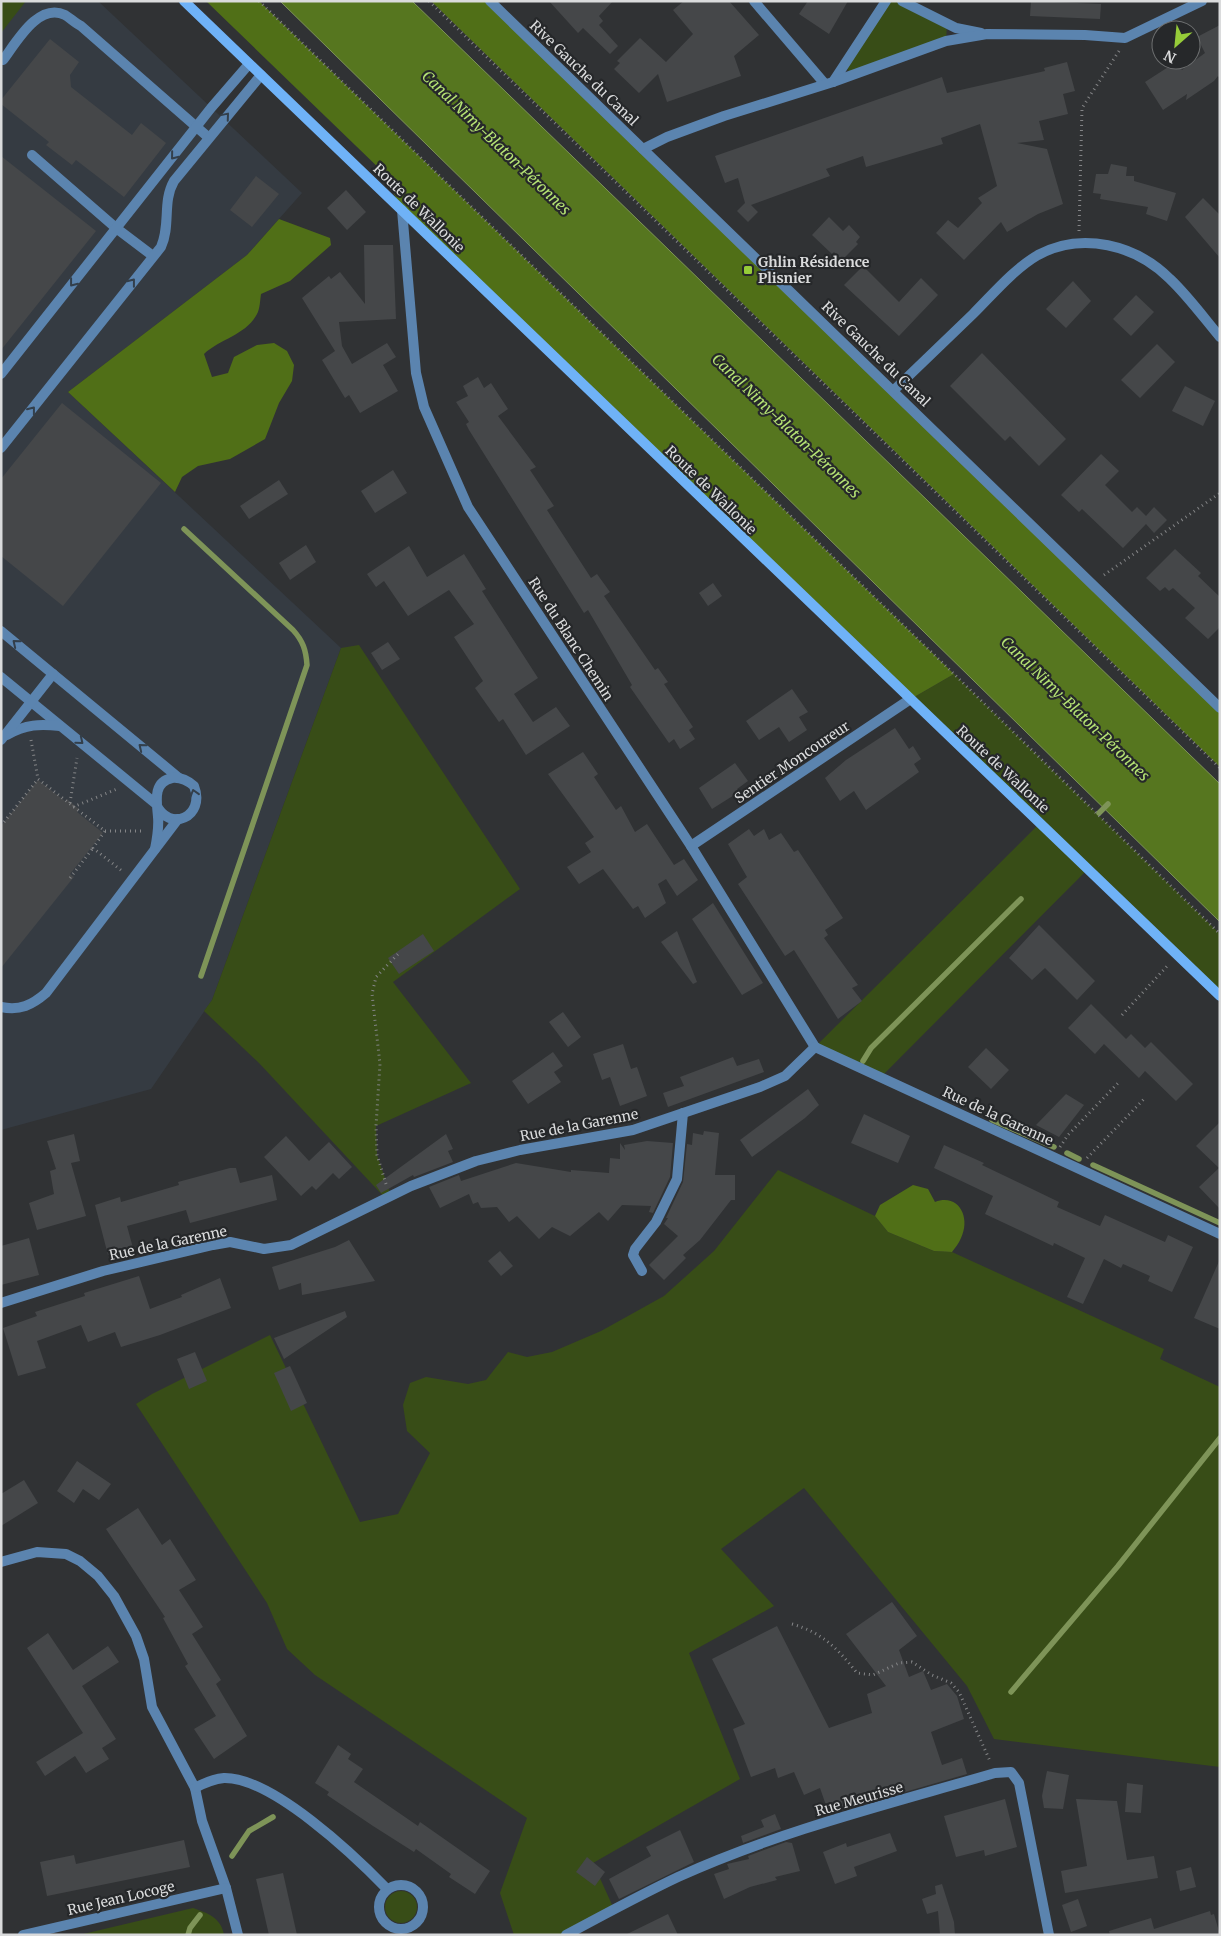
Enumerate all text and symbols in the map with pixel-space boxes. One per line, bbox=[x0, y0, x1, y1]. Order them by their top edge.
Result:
street label: Rive Gauche du Canal bbox=[526, 17, 643, 130]
north arrow bbox=[1151, 20, 1201, 70]
text: N bbox=[1161, 46, 1179, 67]
water label: Canal Nimy-Blaton-Péronnes bbox=[418, 66, 575, 219]
one-way arrow bbox=[220, 113, 229, 122]
one-way arrow bbox=[171, 150, 180, 159]
street label: Route de Wallonie bbox=[369, 160, 469, 256]
place label: Ghlin Résidence Plisnier bbox=[758, 253, 870, 287]
marker: Ghlin Résidence Plisnier bbox=[742, 264, 754, 276]
one-way arrow bbox=[71, 277, 79, 286]
one-way arrow bbox=[127, 279, 135, 288]
street label: Rive Gauche du Canal bbox=[818, 298, 935, 411]
water label: Canal Nimy-Blaton-Péronnes bbox=[708, 349, 865, 502]
one-way arrow bbox=[26, 407, 34, 416]
street label: Route de Wallonie bbox=[661, 442, 761, 538]
street label: Rue du Blanc Chemin bbox=[524, 574, 618, 704]
water label: Canal Nimy-Blaton-Péronnes bbox=[997, 632, 1154, 785]
one-way arrow bbox=[13, 640, 22, 649]
street label: Sentier Moncoureur bbox=[731, 717, 853, 807]
street label: Route de Wallonie bbox=[953, 721, 1053, 817]
one-way arrow bbox=[74, 735, 83, 743]
one-way arrow bbox=[138, 743, 147, 752]
one-way arrow bbox=[190, 789, 200, 798]
street label: Rue de la Garenne bbox=[940, 1082, 1056, 1150]
street label: Rue de la Garenne bbox=[518, 1105, 640, 1145]
street label: Rue de la Garenne bbox=[107, 1222, 229, 1264]
street label: Rue Meurisse bbox=[813, 1778, 905, 1820]
street label: Rue Jean Locoge bbox=[66, 1877, 176, 1919]

